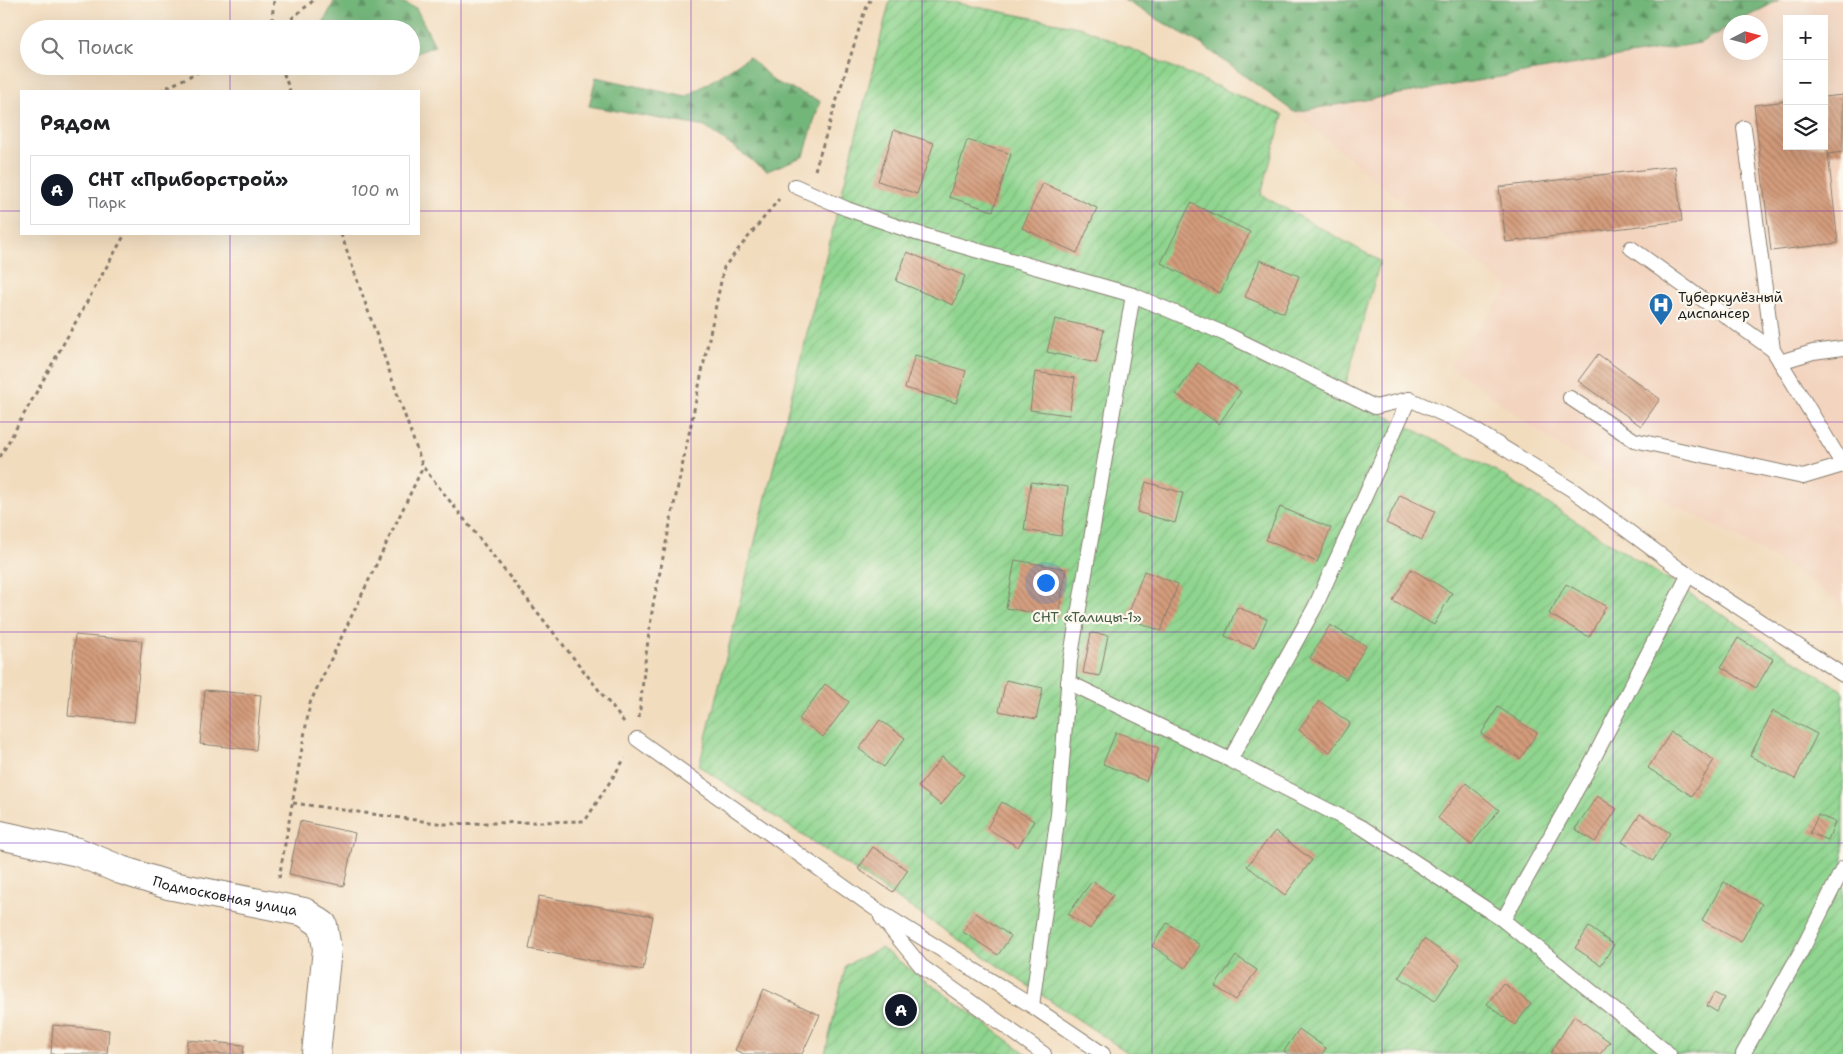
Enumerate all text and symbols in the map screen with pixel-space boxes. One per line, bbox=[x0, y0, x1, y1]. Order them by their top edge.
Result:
north arrow bbox=[1723, 15, 1768, 60]
map controls bbox=[1783, 15, 1828, 150]
button: + bbox=[1783, 15, 1828, 60]
search box bbox=[20, 20, 420, 75]
icon: search bbox=[38, 34, 66, 62]
text: Поиск bbox=[78, 35, 133, 60]
button: − bbox=[1783, 60, 1828, 105]
button: layers bbox=[1783, 105, 1828, 150]
text: Рядом bbox=[40, 109, 110, 137]
text: СНТ «Приборстрой» bbox=[88, 167, 288, 192]
text: A bbox=[51, 180, 63, 201]
text: 100 m bbox=[351, 180, 399, 201]
text: Парк bbox=[88, 192, 126, 213]
place label: Туберкулёзный диспансер bbox=[1678, 288, 1783, 322]
hospital icon: Туберкулёзный диспансер bbox=[1648, 292, 1674, 326]
your location bbox=[1033, 570, 1059, 596]
park label: СНТ «Талицы-1» bbox=[1032, 608, 1142, 626]
street label: Подмосковная улица bbox=[151, 872, 299, 920]
pin: A bbox=[885, 991, 917, 1029]

